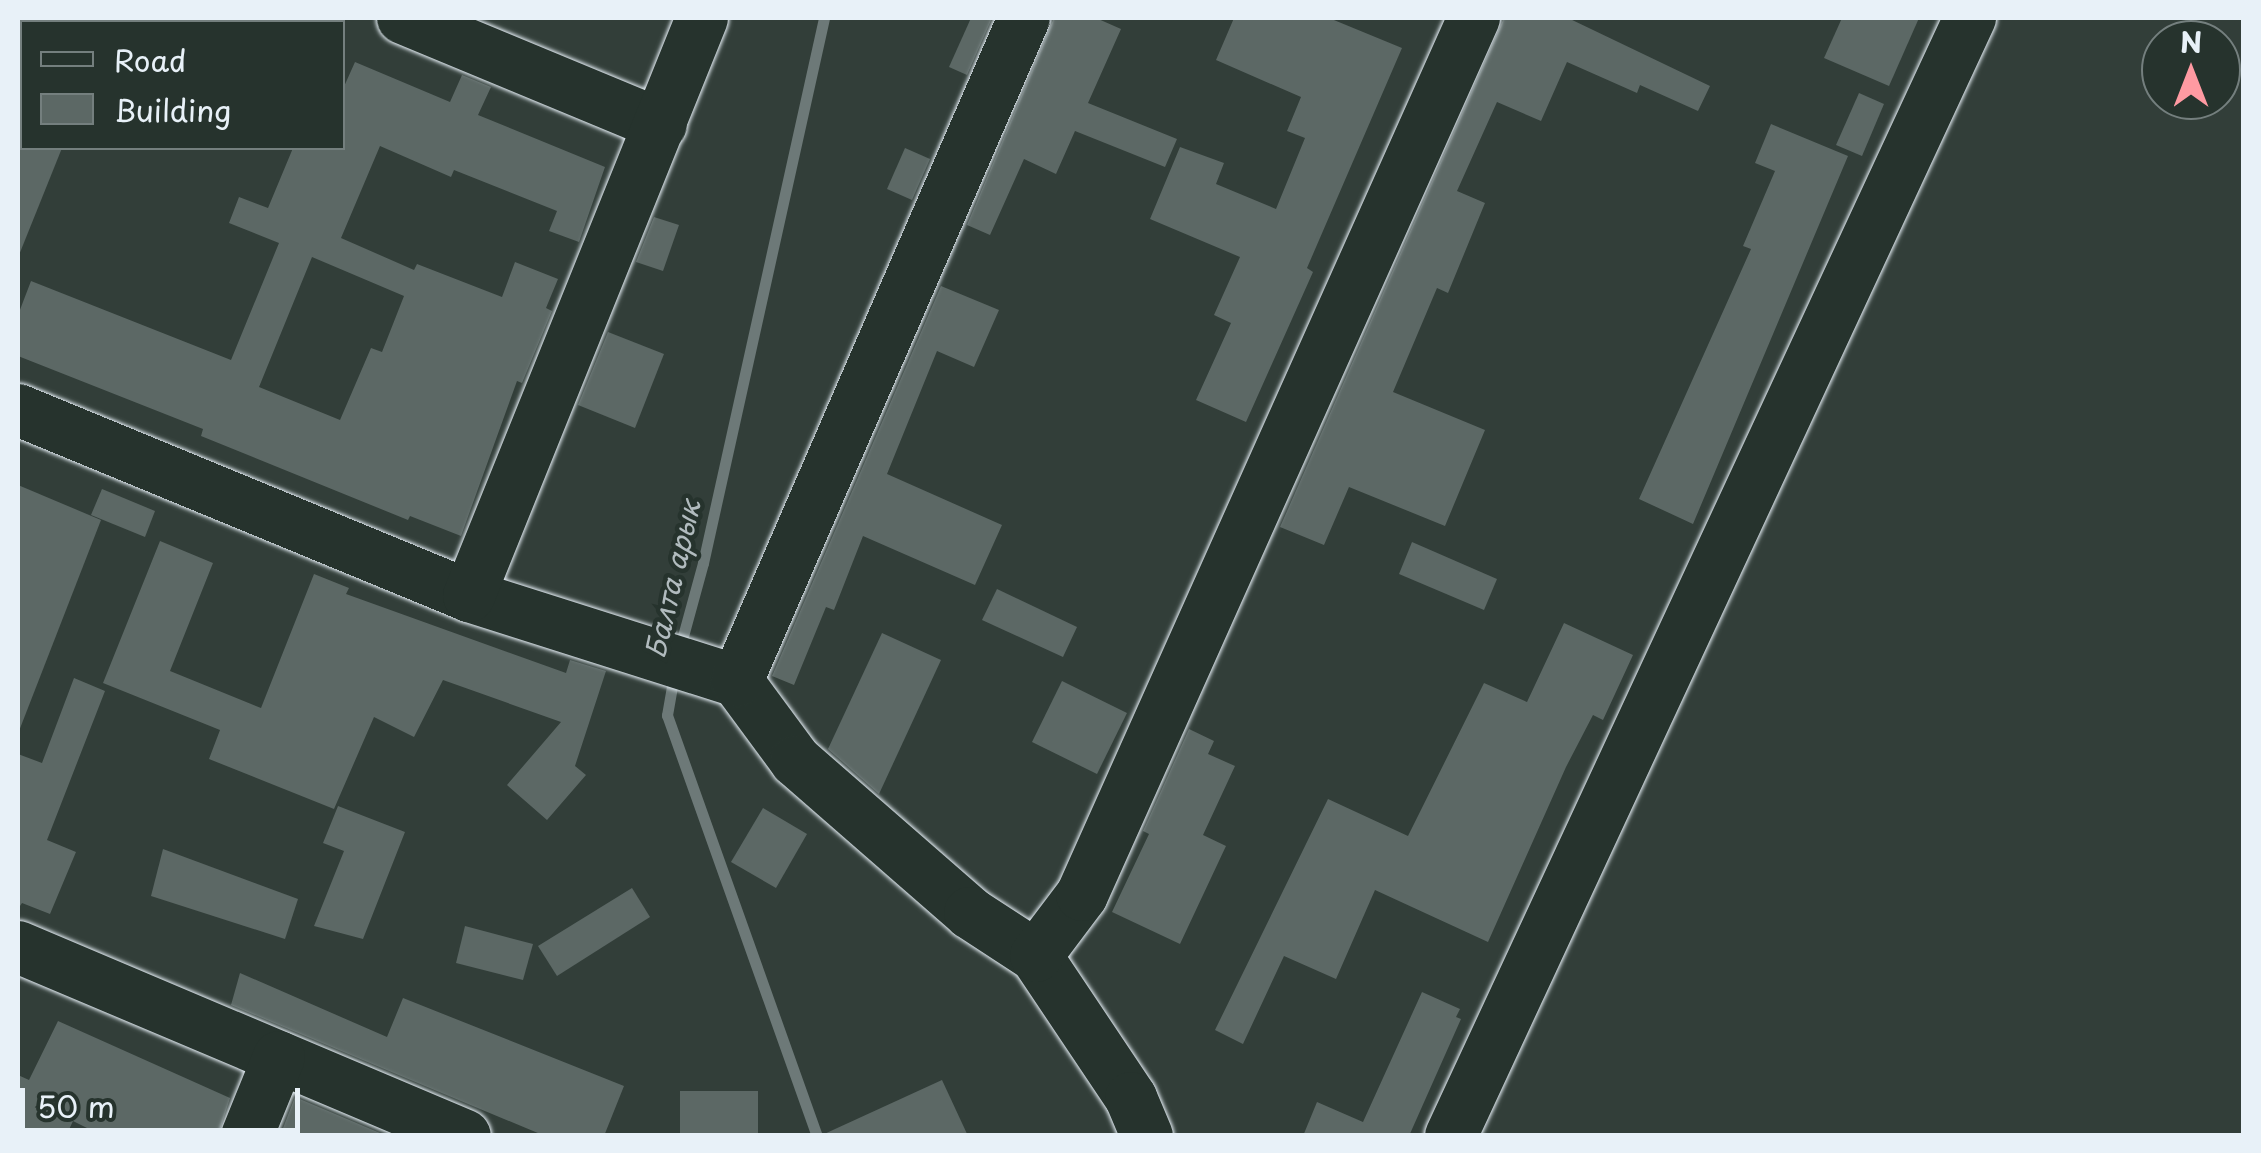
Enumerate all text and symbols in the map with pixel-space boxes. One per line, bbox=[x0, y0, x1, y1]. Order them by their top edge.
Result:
legend bbox=[20, 20, 345, 150]
north arrow bbox=[2141, 20, 2241, 120]
text: N bbox=[2180, 20, 2202, 63]
text: Road bbox=[114, 37, 187, 82]
text: Building bbox=[114, 87, 231, 132]
water label: Балта арык bbox=[638, 497, 706, 661]
scale bar bbox=[25, 1068, 305, 1130]
text: 50 m bbox=[37, 1083, 115, 1128]

